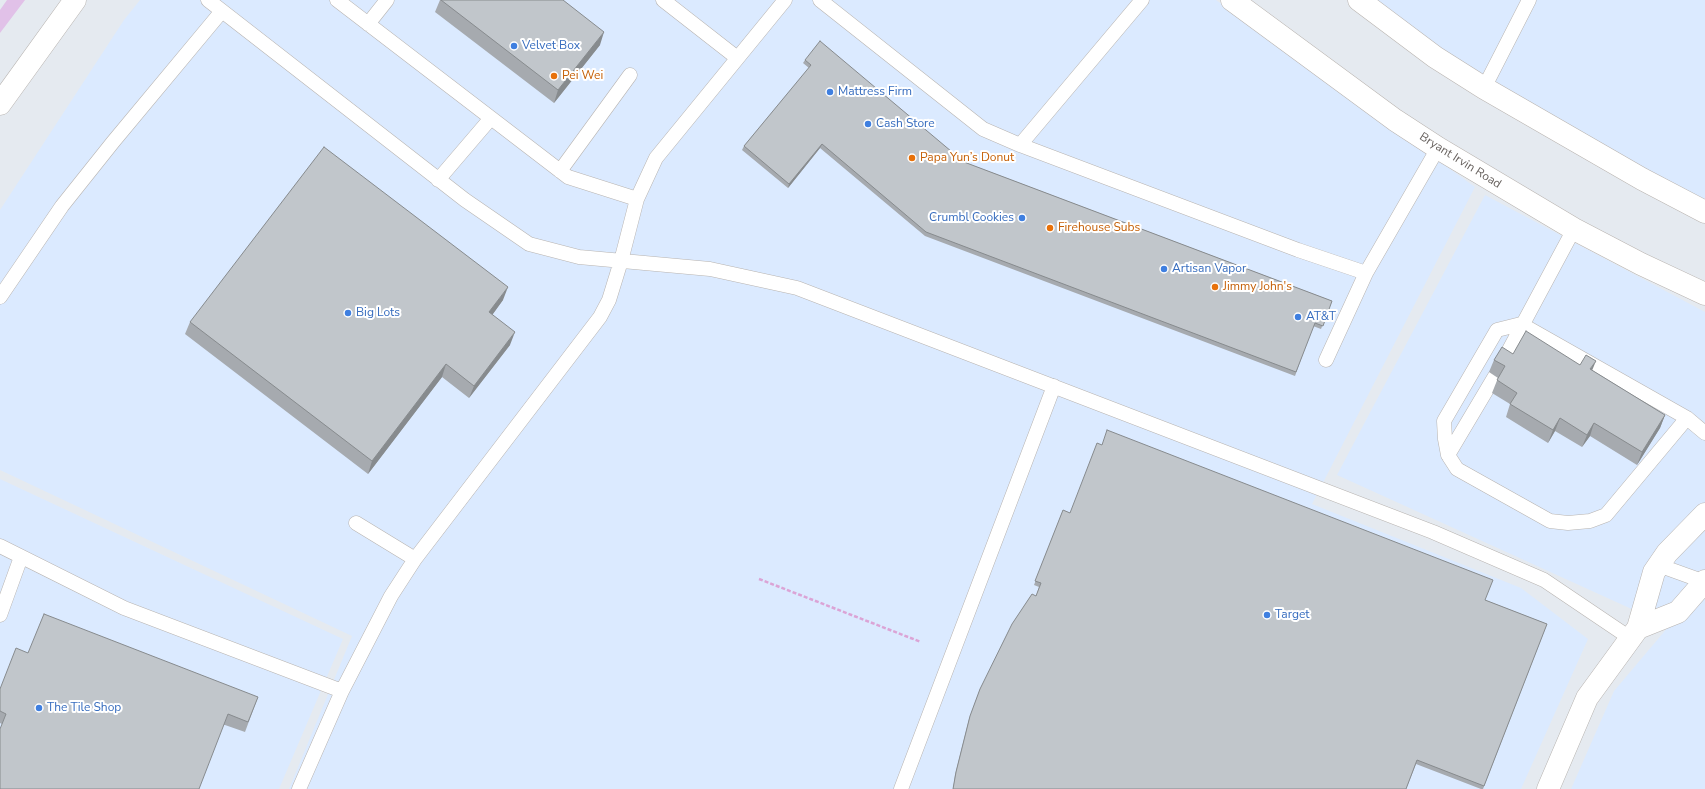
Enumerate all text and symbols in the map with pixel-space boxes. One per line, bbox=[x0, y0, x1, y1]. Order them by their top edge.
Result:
place label: Velvet Box bbox=[522, 39, 580, 53]
marker: Velvet Box bbox=[509, 41, 519, 51]
place label: Pei Wei bbox=[562, 69, 603, 83]
marker: Pei Wei bbox=[549, 71, 559, 81]
place label: Mattress Firm bbox=[838, 85, 912, 99]
marker: Mattress Firm bbox=[825, 87, 835, 97]
place label: Cash Store bbox=[876, 117, 935, 131]
marker: Cash Store bbox=[863, 119, 873, 129]
street label: Bryant Irvin Road bbox=[1416, 130, 1504, 192]
place label: Papa Yun’s Donut bbox=[920, 151, 1014, 165]
marker: Papa Yun’s Donut bbox=[907, 153, 917, 163]
place label: Crumbl Cookies bbox=[929, 211, 1014, 225]
marker: Crumbl Cookies bbox=[1017, 213, 1027, 223]
place label: Firehouse Subs bbox=[1058, 221, 1140, 235]
marker: Firehouse Subs bbox=[1045, 223, 1055, 233]
place label: Artisan Vapor bbox=[1172, 262, 1246, 276]
marker: Artisan Vapor bbox=[1159, 264, 1169, 274]
place label: Jimmy John's bbox=[1223, 280, 1292, 294]
marker: Jimmy John's bbox=[1210, 282, 1220, 292]
place label: Big Lots bbox=[356, 306, 400, 320]
marker: Big Lots bbox=[343, 308, 353, 318]
place label: AT&T bbox=[1306, 310, 1336, 324]
marker: AT&T bbox=[1293, 312, 1303, 322]
place label: Target bbox=[1275, 608, 1309, 622]
marker: Target bbox=[1262, 610, 1272, 620]
place label: The Tile Shop bbox=[47, 701, 121, 715]
marker: The Tile Shop bbox=[34, 703, 44, 713]

